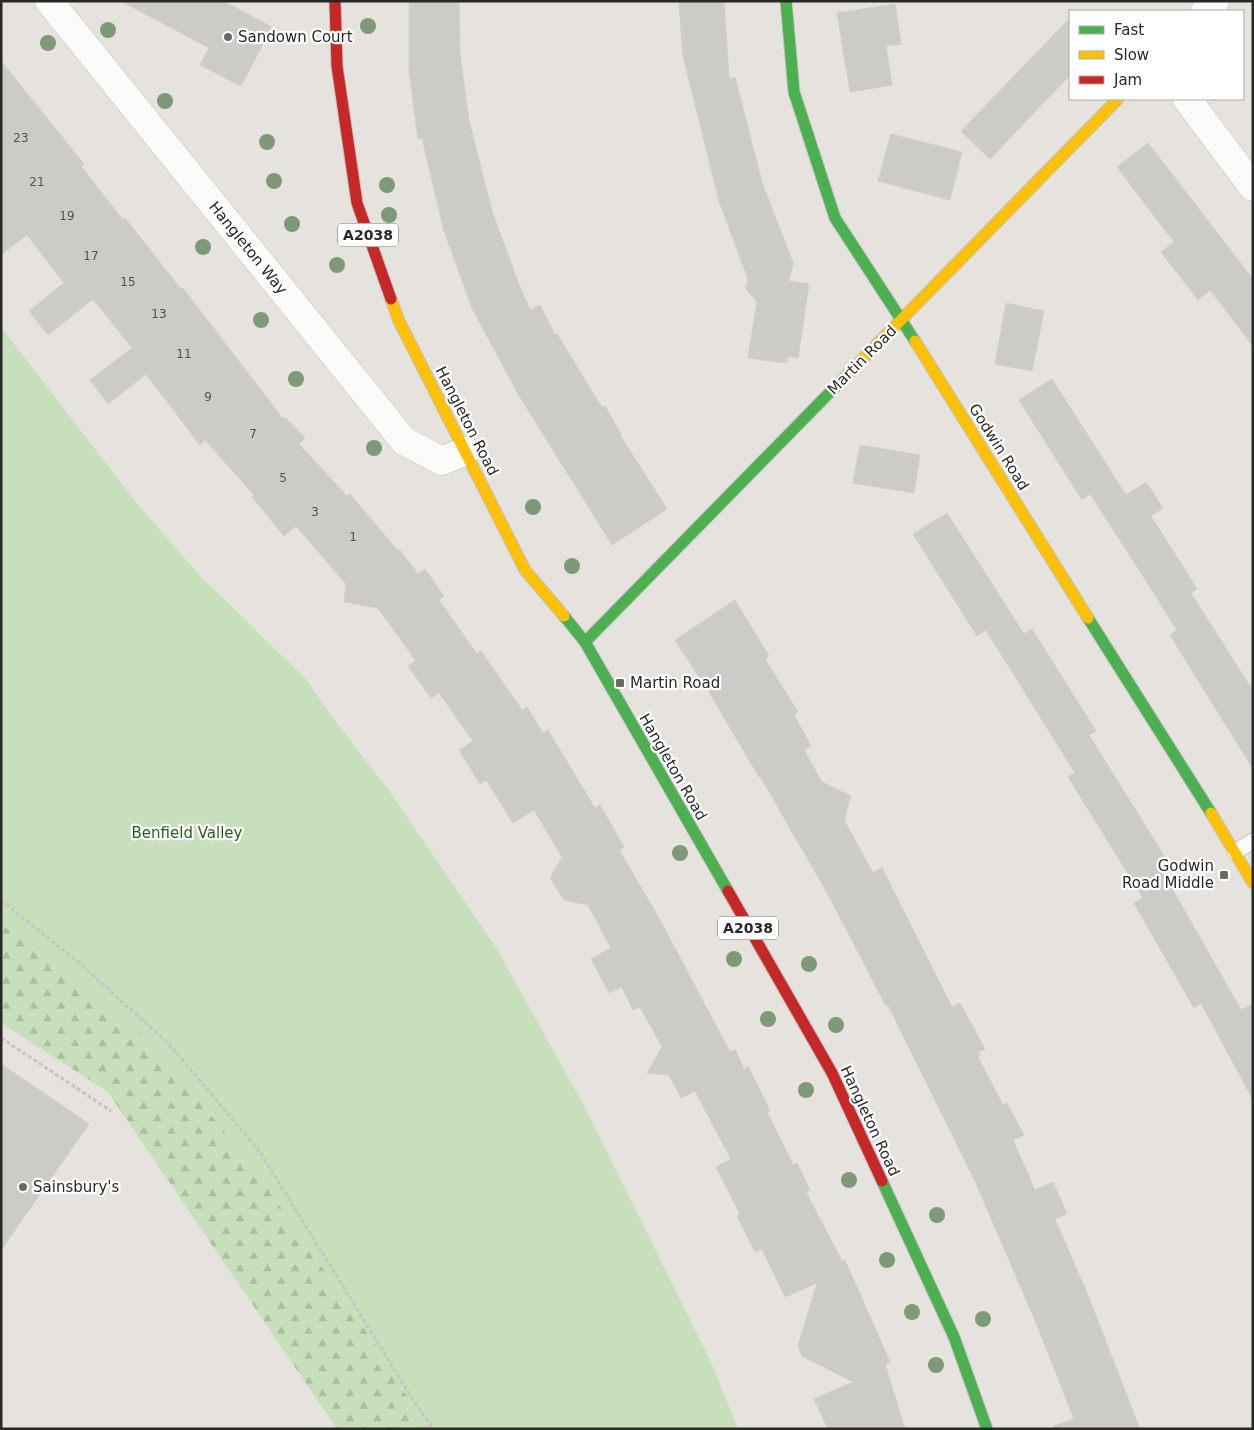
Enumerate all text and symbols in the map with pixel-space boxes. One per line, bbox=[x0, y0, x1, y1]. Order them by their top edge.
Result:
legend bbox=[1069, 10, 1244, 100]
text: Fast bbox=[1114, 21, 1144, 39]
place label: Sandown Court bbox=[238, 28, 353, 46]
marker: Sandown Court bbox=[222, 31, 234, 43]
text: Slow bbox=[1114, 46, 1149, 64]
text: Jam bbox=[1113, 71, 1142, 89]
house number: 23 bbox=[13, 131, 29, 145]
house number: 21 bbox=[29, 175, 45, 189]
street label: Hangleton Way bbox=[205, 198, 291, 298]
house number: 19 bbox=[59, 209, 75, 223]
road number: A2038 bbox=[338, 224, 398, 246]
house number: 17 bbox=[83, 249, 99, 263]
house number: 15 bbox=[120, 275, 136, 289]
house number: 13 bbox=[151, 307, 167, 321]
street label: Martin Road bbox=[824, 322, 900, 398]
house number: 11 bbox=[176, 347, 192, 361]
street label: Hangleton Road bbox=[432, 364, 502, 478]
house number: 9 bbox=[204, 390, 212, 404]
street label: Godwin Road bbox=[965, 400, 1033, 494]
house number: 7 bbox=[249, 427, 257, 441]
house number: 5 bbox=[279, 471, 287, 485]
house number: 3 bbox=[311, 505, 319, 519]
house number: 1 bbox=[349, 530, 357, 544]
place label: Martin Road bbox=[630, 674, 720, 692]
marker: Martin Road bbox=[614, 677, 626, 689]
street label: Hangleton Road bbox=[635, 711, 711, 823]
park label: Benfield Valley bbox=[132, 824, 243, 842]
place label: Godwin Road Middle bbox=[1122, 857, 1214, 892]
marker: Godwin Road Middle bbox=[1218, 869, 1230, 881]
road number: A2038 bbox=[718, 916, 778, 940]
street label: Hangleton Road bbox=[837, 1063, 903, 1179]
place label: Sainsbury's bbox=[33, 1178, 119, 1196]
marker: Sainsbury's bbox=[17, 1181, 29, 1193]

